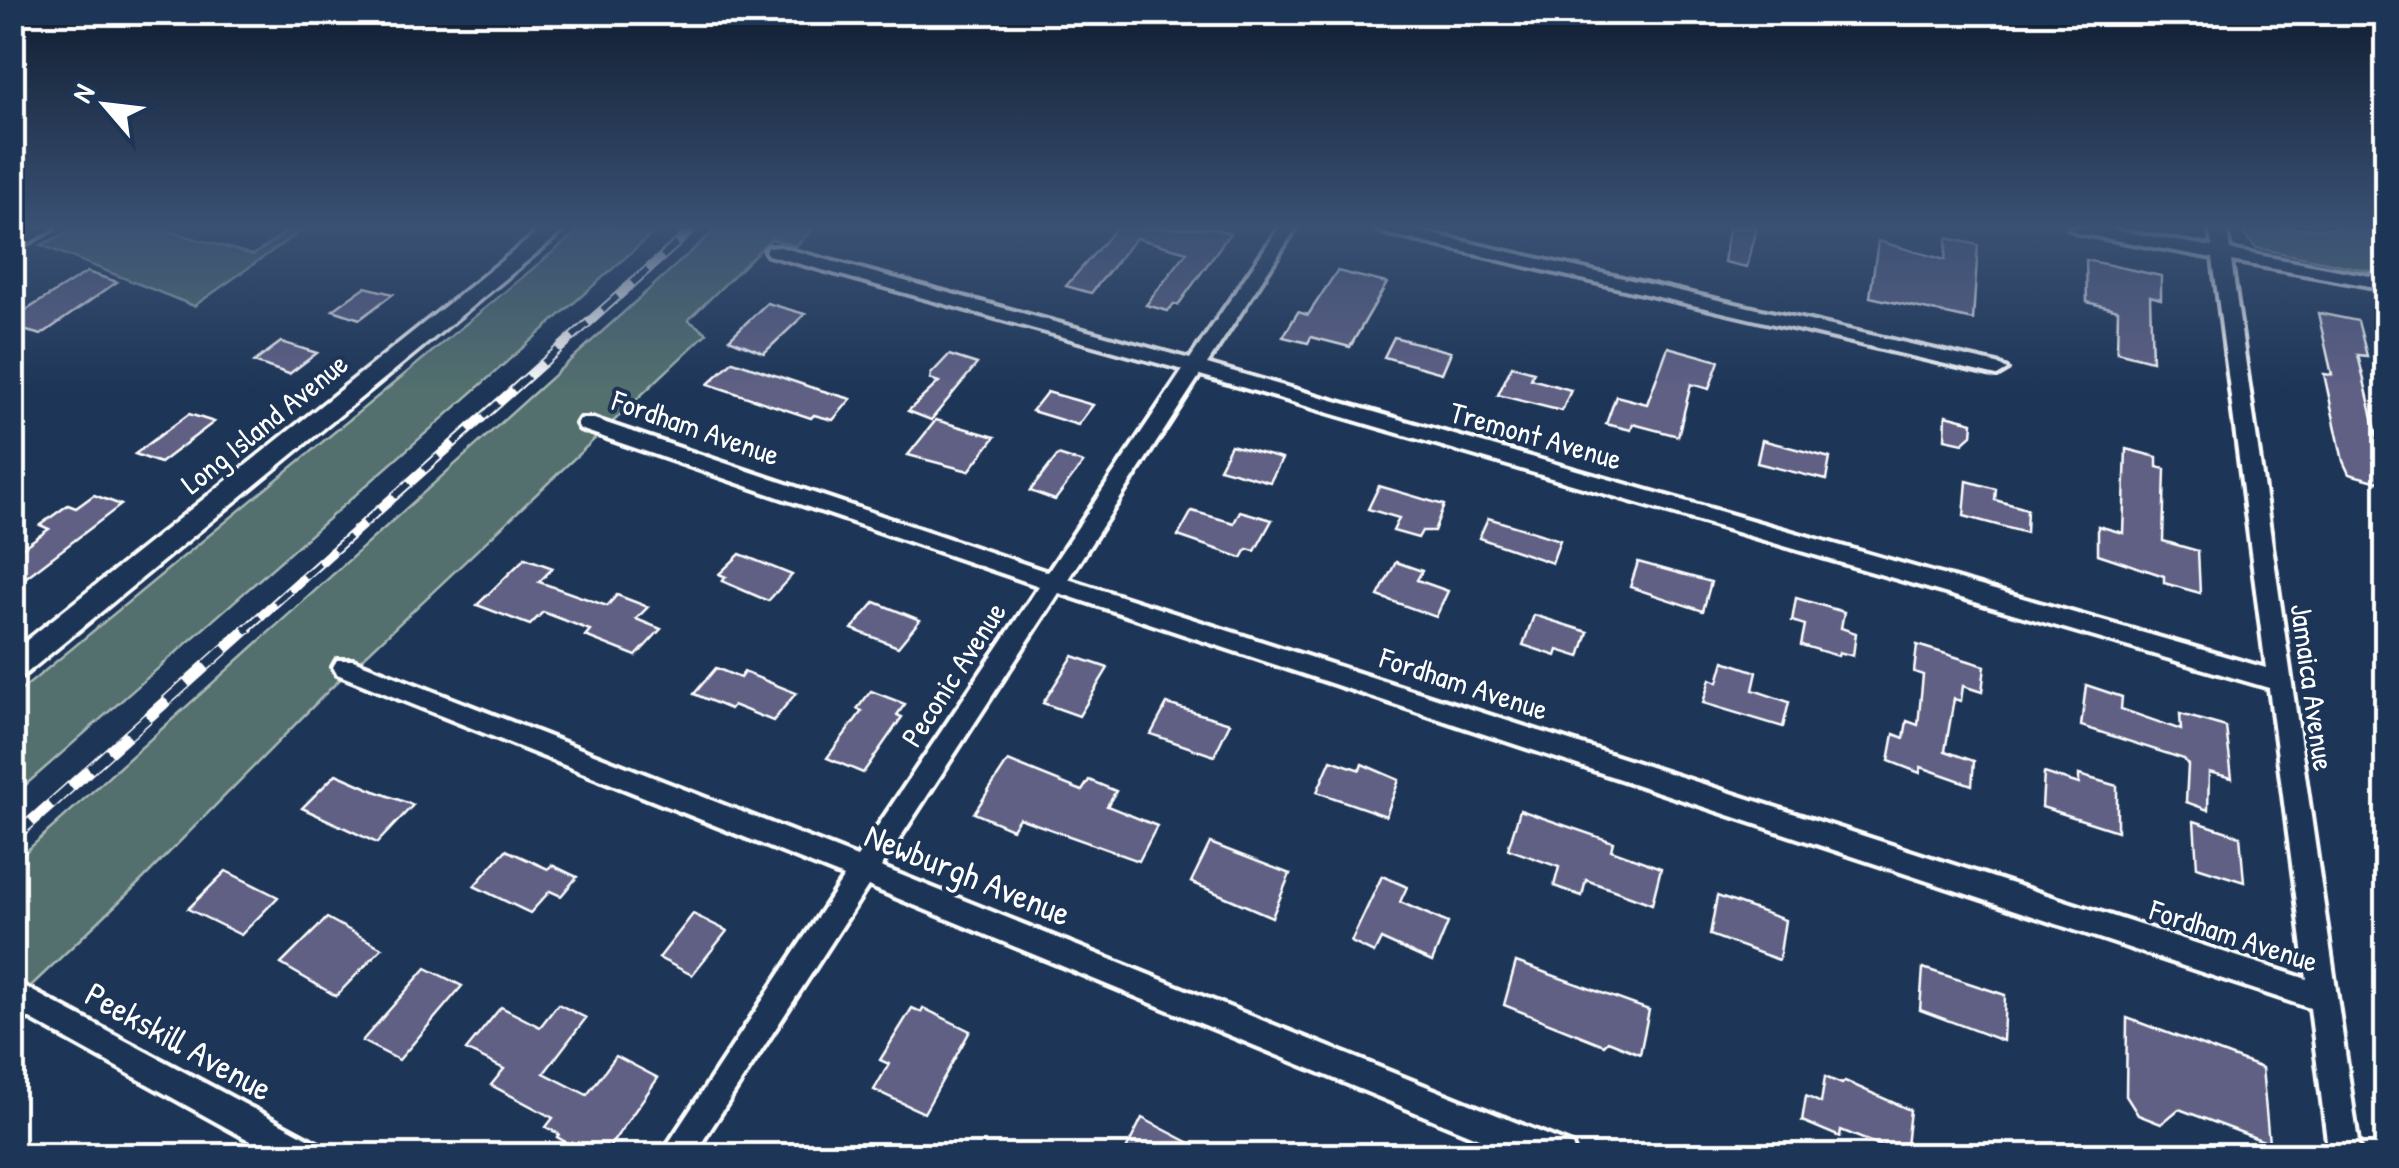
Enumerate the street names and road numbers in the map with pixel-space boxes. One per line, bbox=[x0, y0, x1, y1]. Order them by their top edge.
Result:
street label: Long Island Avenue bbox=[172, 343, 356, 503]
street label: Fordham Avenue bbox=[606, 379, 785, 474]
street label: Tremont Avenue bbox=[1445, 391, 1627, 479]
street label: Peconic Avenue bbox=[891, 594, 1015, 754]
street label: Jamaica Avenue bbox=[2281, 601, 2345, 773]
street label: Fordham Avenue bbox=[1374, 637, 1553, 729]
street label: Newburgh Avenue bbox=[858, 811, 1078, 937]
street label: Fordham Avenue bbox=[2144, 889, 2323, 981]
street label: Peekskill Avenue bbox=[77, 970, 281, 1112]

